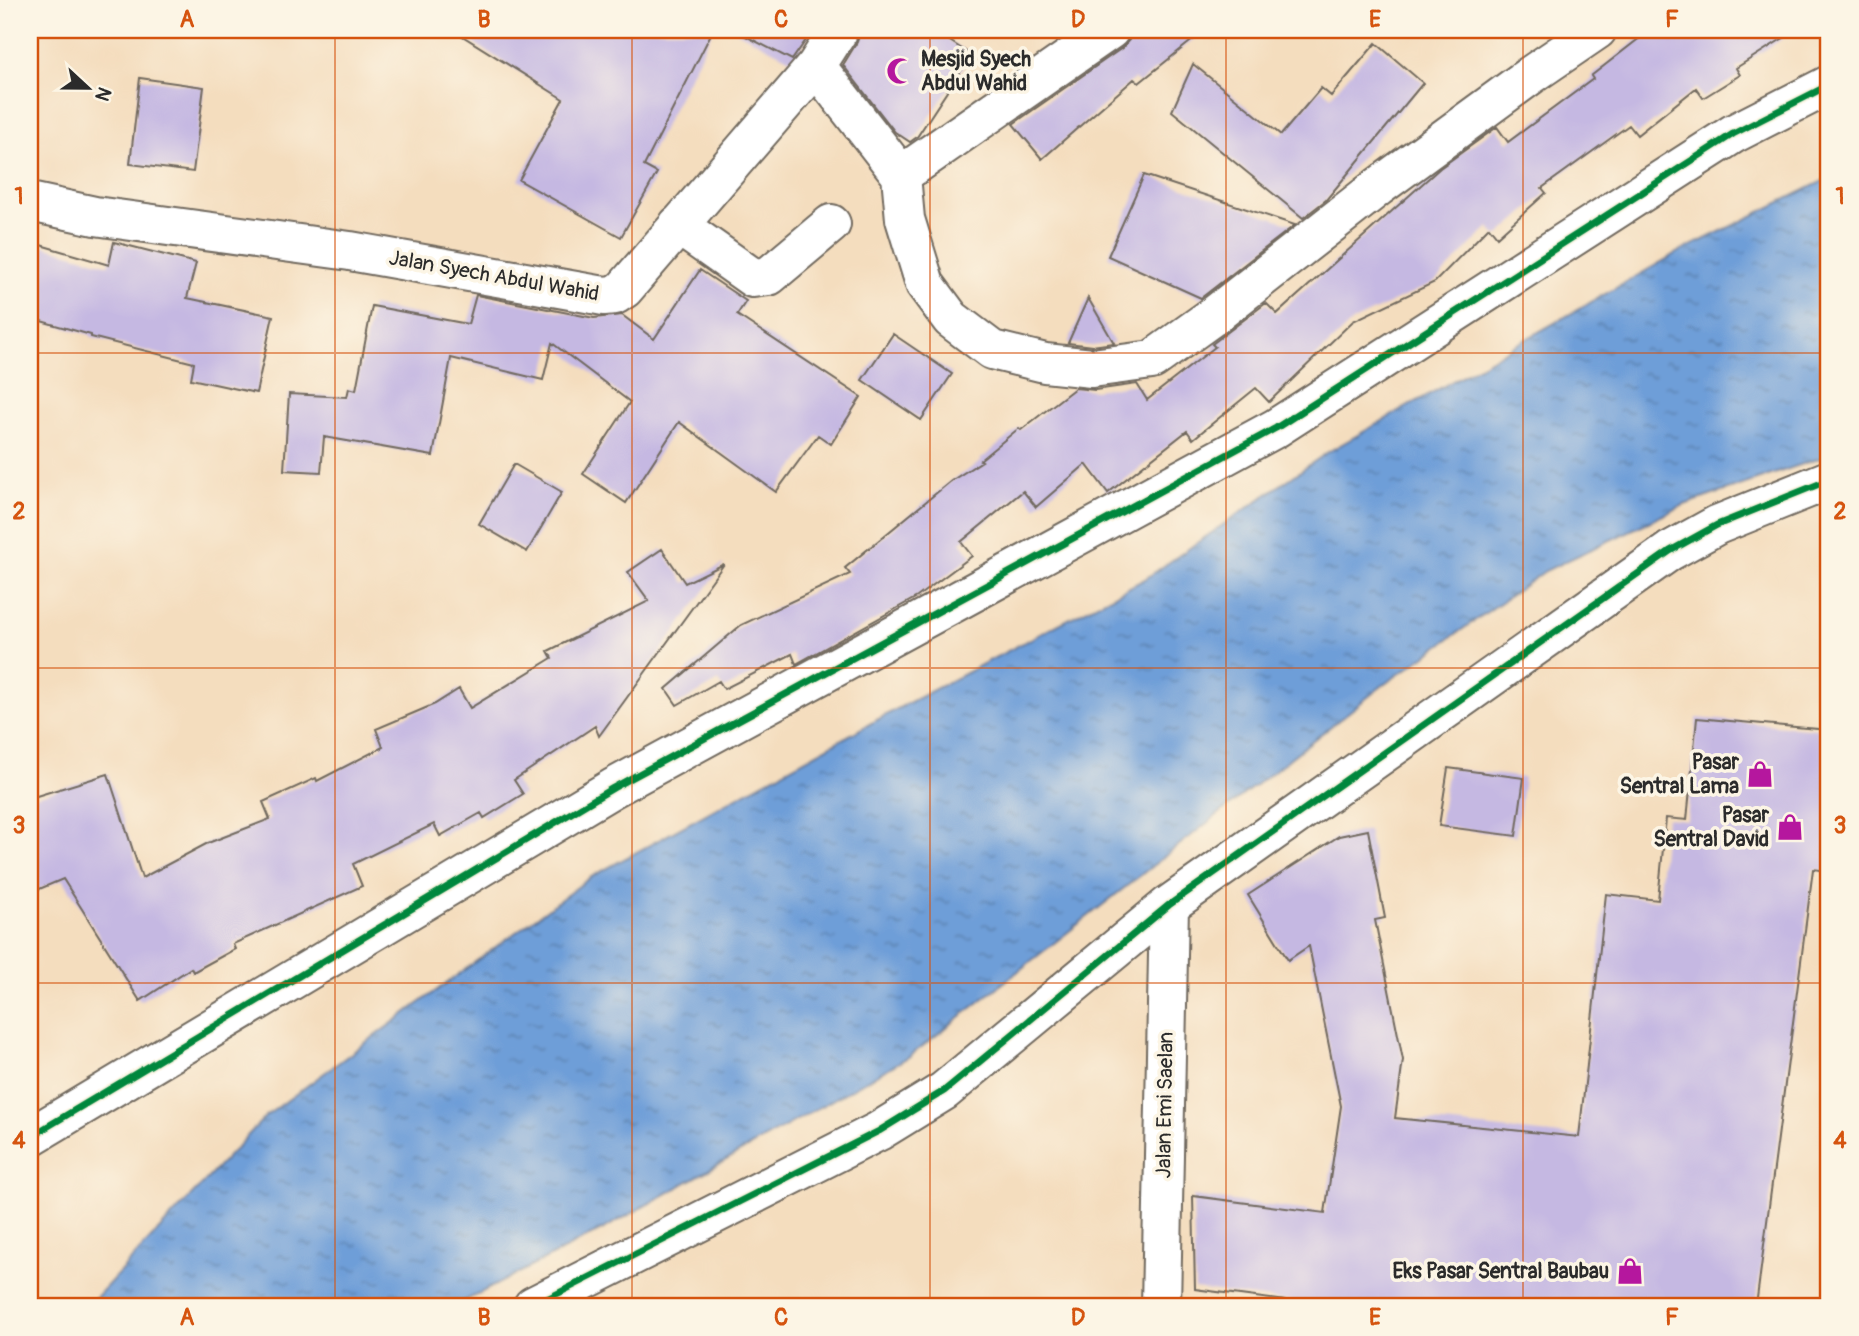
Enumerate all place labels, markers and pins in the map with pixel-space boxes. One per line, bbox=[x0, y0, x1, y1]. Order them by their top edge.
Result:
place label: Mesjid Syech Abdul Wahid bbox=[921, 46, 1031, 97]
mosque icon: Mesjid Syech Abdul Wahid bbox=[885, 56, 915, 86]
place label: Pasar Sentral Lama bbox=[1620, 749, 1739, 800]
shop icon: Pasar Sentral Lama bbox=[1745, 759, 1775, 789]
place label: Pasar Sentral David bbox=[1653, 802, 1769, 853]
shop icon: Pasar Sentral David bbox=[1775, 812, 1805, 842]
shop icon: Eks Pasar Sentral Baubau bbox=[1615, 1256, 1645, 1286]
place label: Eks Pasar Sentral Baubau bbox=[1393, 1258, 1609, 1285]

